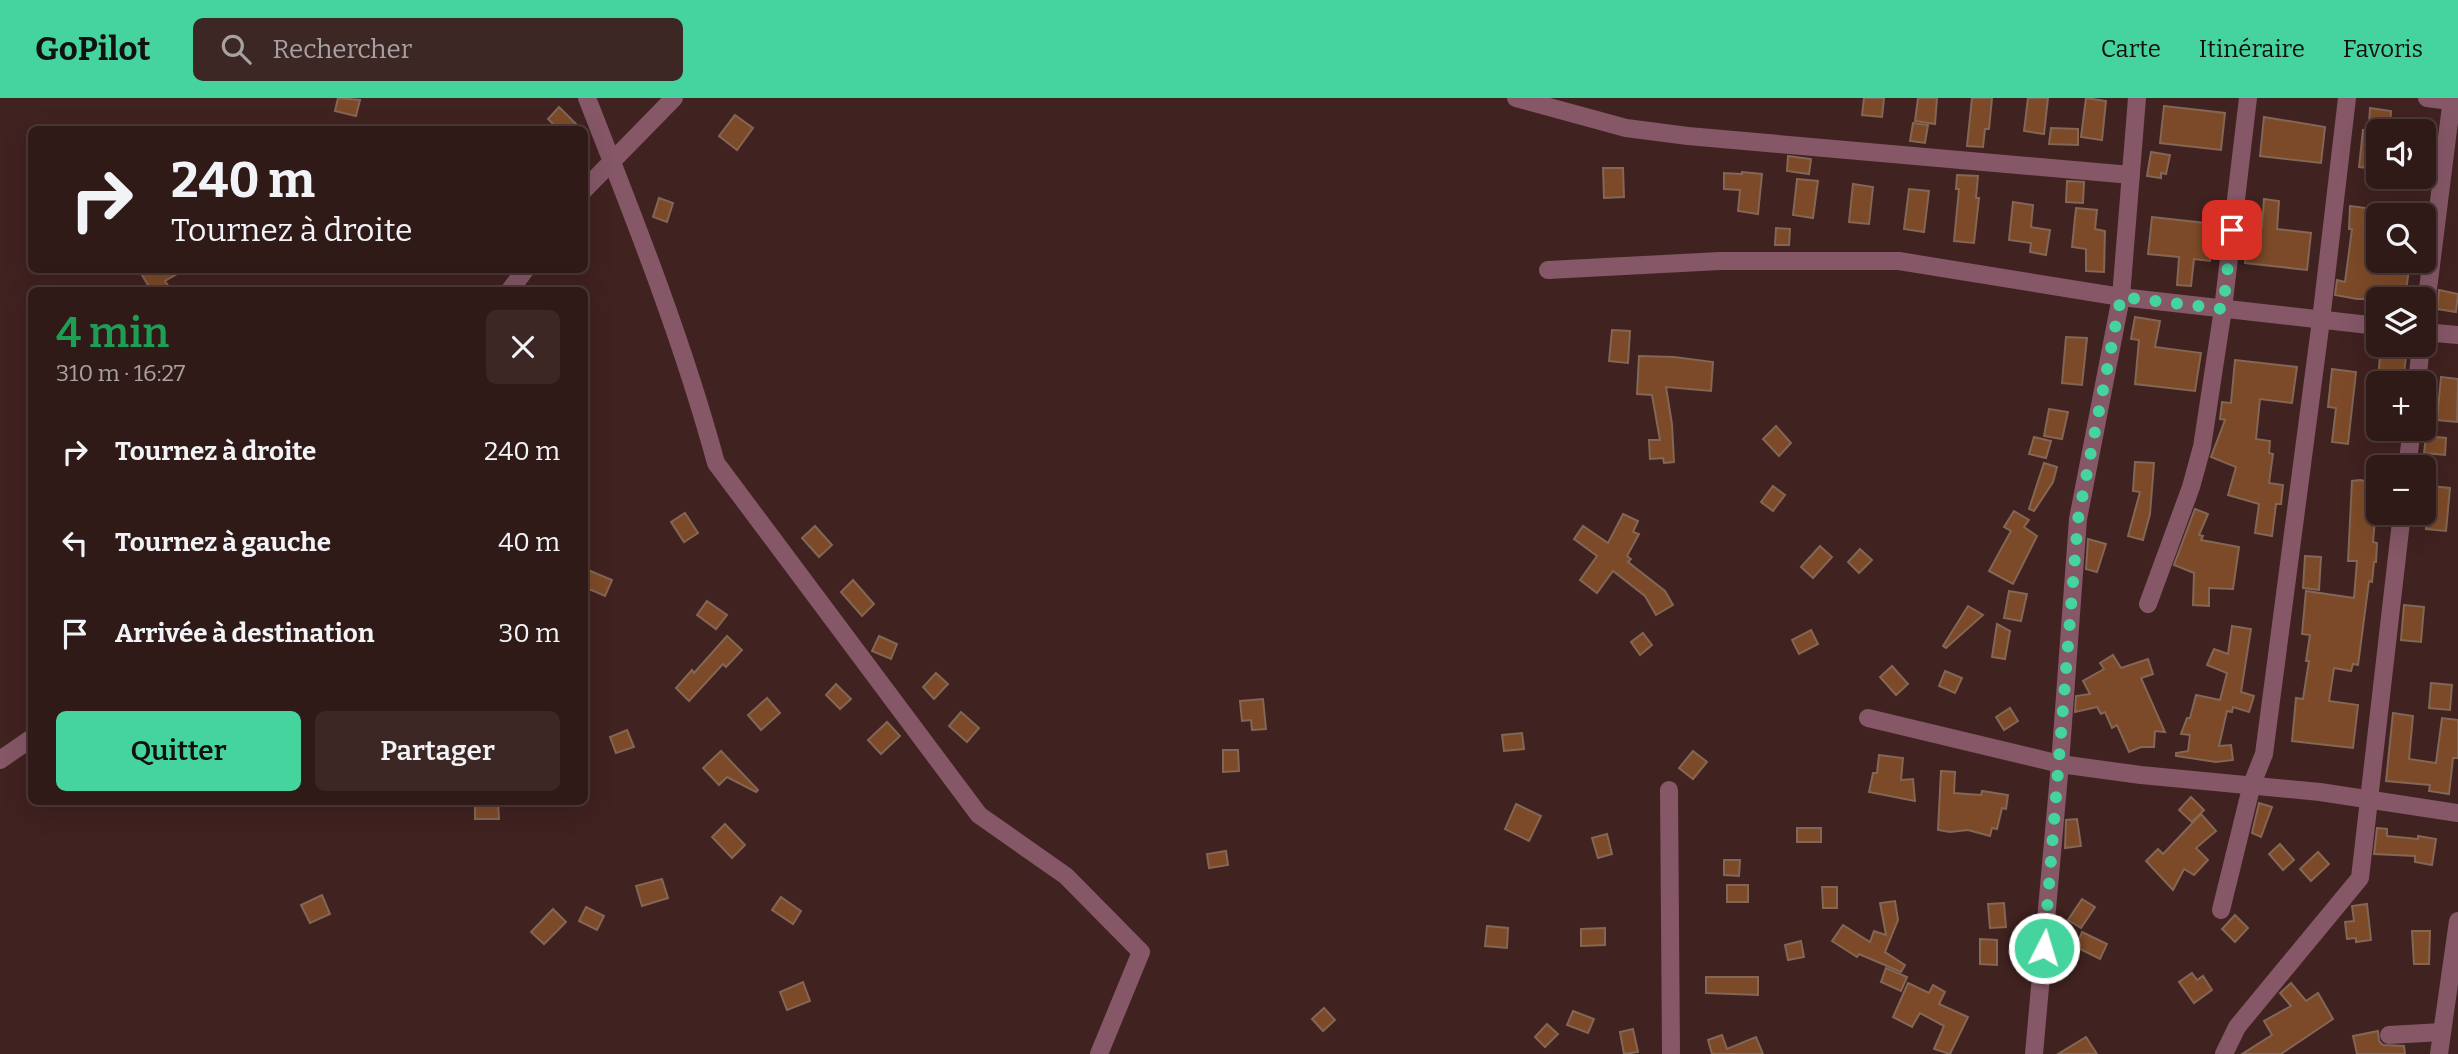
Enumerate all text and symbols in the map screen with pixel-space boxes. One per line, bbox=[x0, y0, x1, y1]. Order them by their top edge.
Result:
search box bbox=[193, 18, 683, 81]
text: GoPilot bbox=[35, 29, 151, 69]
icon: search bbox=[217, 30, 255, 68]
text: Rechercher bbox=[273, 34, 412, 65]
text: Carte bbox=[2101, 35, 2161, 63]
text: Itinéraire bbox=[2199, 35, 2305, 63]
text: Favoris bbox=[2343, 35, 2423, 63]
map controls bbox=[2366, 119, 2436, 525]
button: sound bbox=[2366, 119, 2436, 189]
text: 240 m bbox=[171, 151, 315, 210]
icon: right bbox=[56, 154, 147, 245]
pin bbox=[2202, 200, 2262, 260]
button: search bbox=[2366, 203, 2436, 273]
text: Tournez à droite bbox=[171, 211, 413, 249]
icon: arrive bbox=[2213, 211, 2251, 249]
button: layers bbox=[2366, 287, 2436, 357]
text: 4 min bbox=[56, 308, 169, 358]
button: close bbox=[486, 310, 560, 384]
text: 310 m · 16:27 bbox=[56, 359, 185, 387]
button: + bbox=[2366, 371, 2436, 441]
icon: right bbox=[56, 433, 94, 471]
text: Tournez à droite bbox=[115, 436, 316, 467]
text: 240 m bbox=[484, 436, 560, 467]
button: − bbox=[2366, 455, 2436, 525]
icon: left bbox=[56, 524, 94, 562]
text: Tournez à gauche bbox=[115, 527, 331, 558]
text: 40 m bbox=[498, 527, 560, 558]
icon: arrive bbox=[56, 615, 94, 653]
text: Arrivée à destination bbox=[115, 618, 374, 649]
text: 30 m bbox=[499, 618, 560, 649]
button: Quitter bbox=[56, 711, 301, 791]
button: Partager bbox=[315, 711, 560, 791]
position arrow bbox=[2007, 911, 2081, 985]

